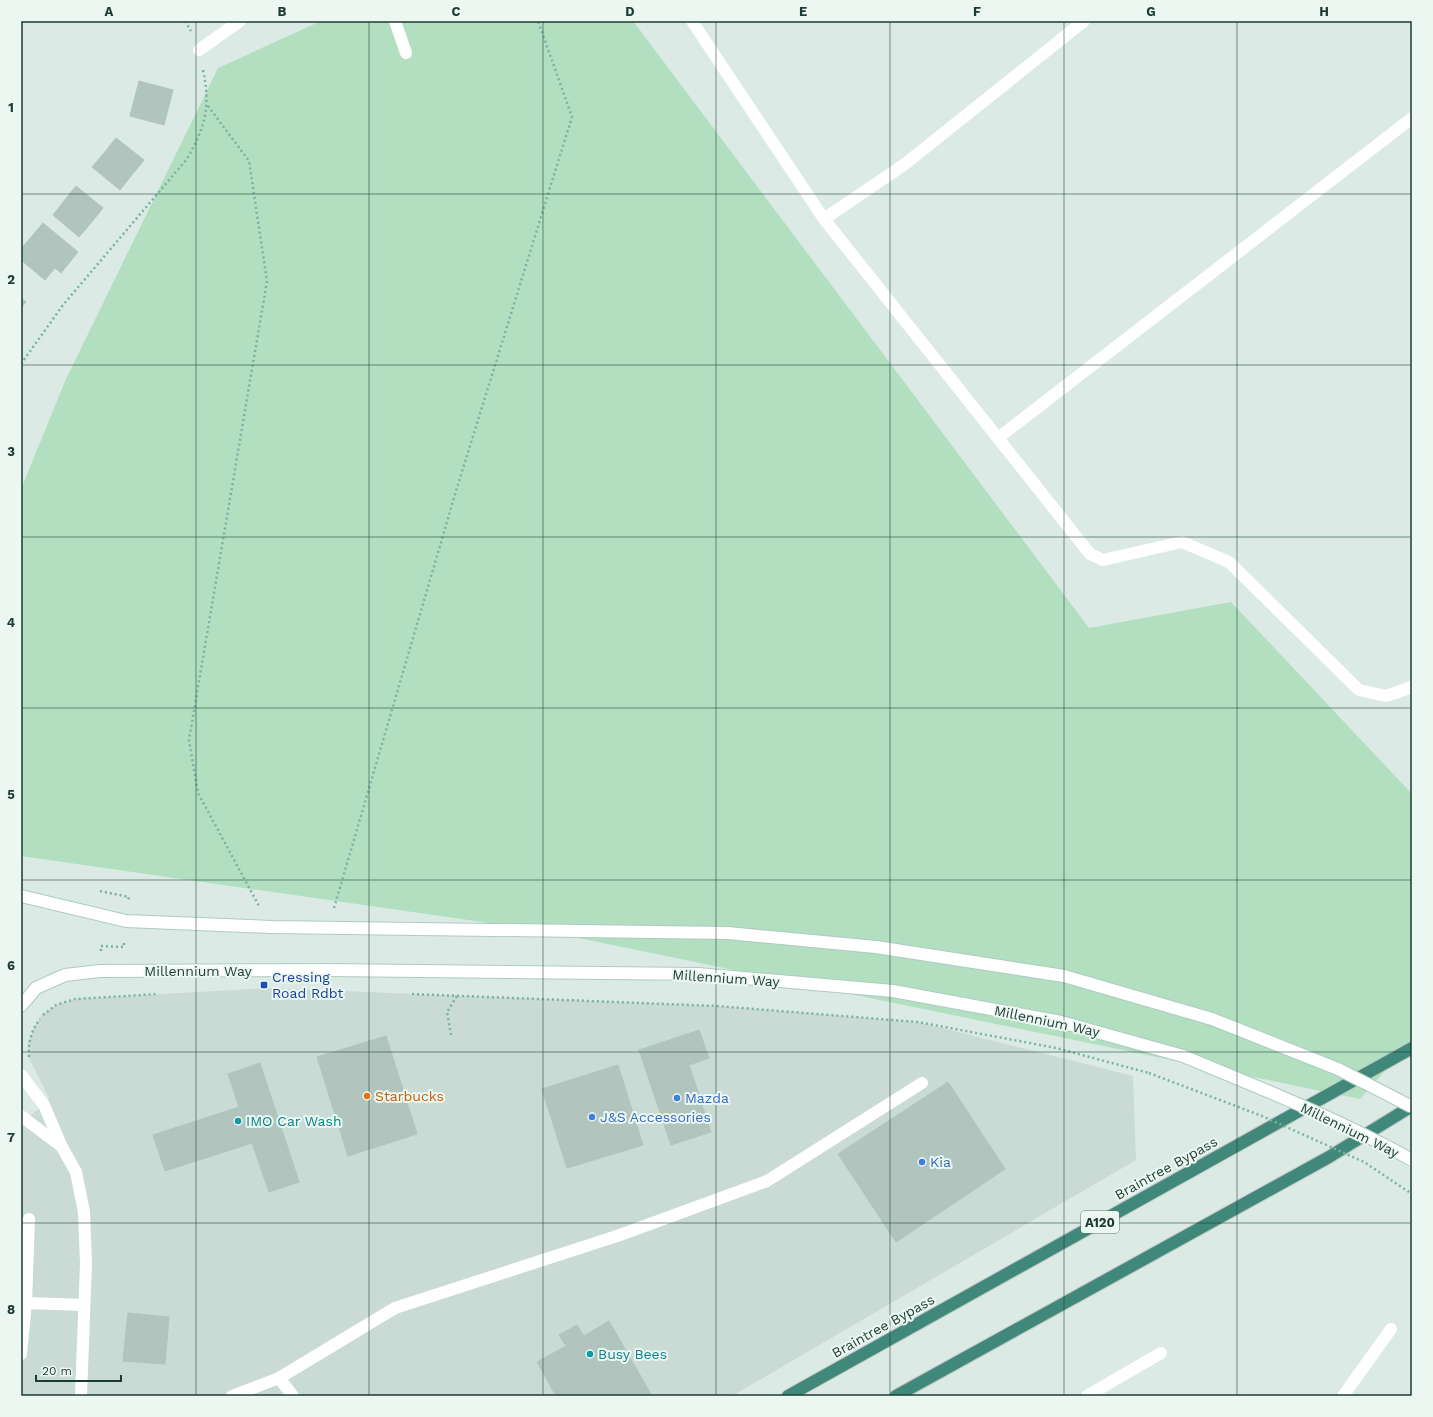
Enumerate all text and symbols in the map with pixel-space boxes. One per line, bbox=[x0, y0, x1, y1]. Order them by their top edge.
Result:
text: A bbox=[105, 4, 114, 19]
text: B bbox=[278, 4, 287, 19]
text: C bbox=[452, 4, 461, 19]
text: D bbox=[625, 4, 635, 19]
text: E bbox=[799, 4, 807, 19]
text: F bbox=[973, 4, 981, 19]
text: G bbox=[1146, 4, 1156, 19]
text: H bbox=[1319, 4, 1329, 19]
text: 1 bbox=[8, 100, 14, 115]
text: 2 bbox=[7, 272, 15, 287]
text: 3 bbox=[7, 444, 15, 459]
text: 4 bbox=[7, 615, 16, 630]
text: 5 bbox=[7, 787, 15, 802]
text: 6 bbox=[7, 958, 15, 973]
street label: Millennium Way bbox=[144, 963, 252, 979]
street label: Millennium Way bbox=[672, 966, 781, 990]
place label: Cressing Road Rdbt bbox=[272, 969, 343, 1001]
marker: Cressing Road Rdbt bbox=[259, 980, 269, 990]
street label: Millennium Way bbox=[993, 1002, 1102, 1040]
place label: Starbucks bbox=[375, 1088, 444, 1104]
place label: Mazda bbox=[685, 1090, 729, 1106]
marker: Starbucks bbox=[362, 1091, 372, 1101]
marker: Mazda bbox=[672, 1093, 682, 1103]
street label: Millennium Way bbox=[1298, 1099, 1402, 1161]
place label: J&S Accessories bbox=[600, 1109, 711, 1125]
marker: J&S Accessories bbox=[587, 1112, 597, 1122]
place label: IMO Car Wash bbox=[246, 1113, 342, 1129]
marker: IMO Car Wash bbox=[233, 1116, 243, 1126]
text: 7 bbox=[7, 1130, 15, 1145]
street label: Braintree Bypass bbox=[1112, 1133, 1220, 1203]
place label: Kia bbox=[930, 1154, 951, 1170]
marker: Kia bbox=[917, 1157, 927, 1167]
road number: A120 bbox=[1081, 1211, 1119, 1233]
street label: Braintree Bypass bbox=[829, 1291, 937, 1361]
text: 8 bbox=[7, 1302, 15, 1317]
place label: Busy Bees bbox=[598, 1346, 667, 1362]
marker: Busy Bees bbox=[585, 1349, 595, 1359]
scale bar bbox=[36, 1357, 121, 1383]
text: 20 m bbox=[42, 1364, 72, 1378]

